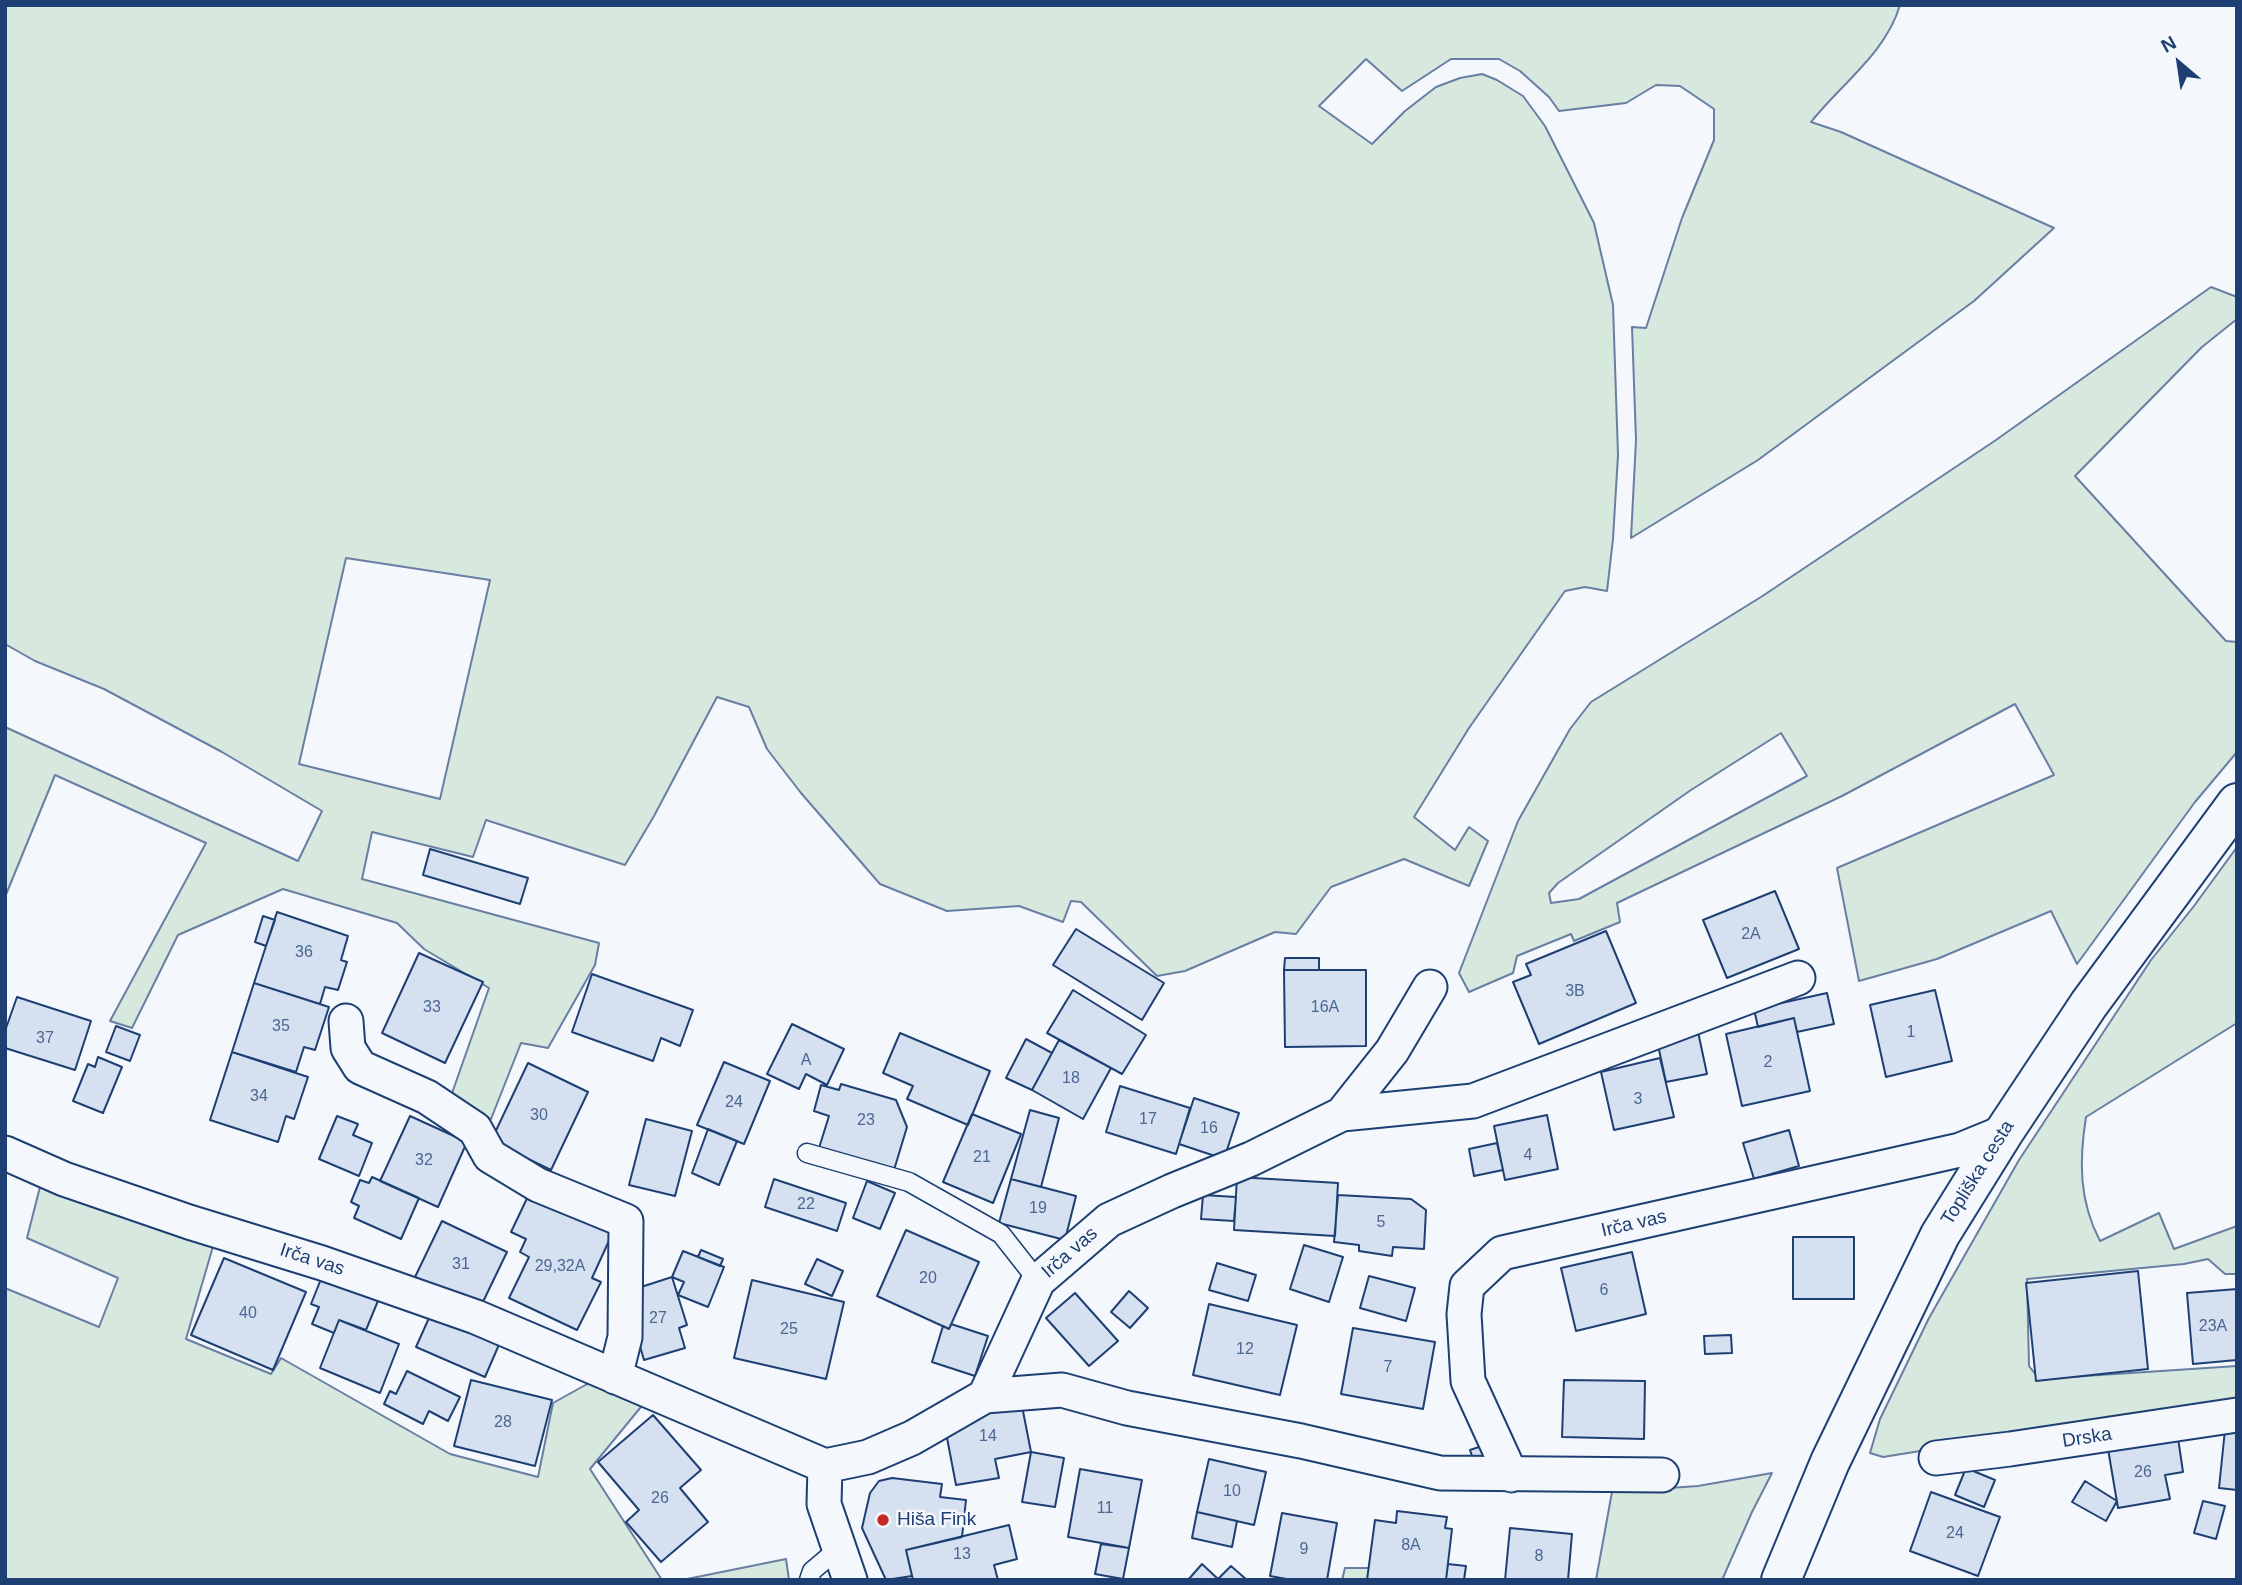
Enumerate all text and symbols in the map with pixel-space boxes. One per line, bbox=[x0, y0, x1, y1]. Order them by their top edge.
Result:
north arrow bbox=[2144, 28, 2214, 98]
text: N bbox=[2157, 32, 2180, 57]
house number: 2A bbox=[1741, 925, 1761, 945]
house number: 36 bbox=[295, 943, 313, 963]
house number: 3B bbox=[1565, 982, 1585, 1002]
house number: 33 bbox=[423, 998, 441, 1018]
house number: 16A bbox=[1311, 998, 1339, 1018]
house number: 35 bbox=[272, 1017, 290, 1037]
house number: 1 bbox=[1907, 1023, 1915, 1043]
house number: 37 bbox=[36, 1029, 54, 1049]
house number: A bbox=[801, 1051, 811, 1071]
house number: 2 bbox=[1764, 1053, 1772, 1073]
house number: 18 bbox=[1062, 1069, 1080, 1089]
house number: 34 bbox=[250, 1087, 268, 1107]
house number: 3 bbox=[1634, 1090, 1642, 1110]
house number: 24 bbox=[725, 1093, 743, 1113]
house number: 30 bbox=[530, 1106, 548, 1126]
house number: 17 bbox=[1139, 1110, 1157, 1130]
house number: 23 bbox=[857, 1111, 875, 1131]
street label: Topliška cesta bbox=[1937, 1116, 2019, 1230]
house number: 16 bbox=[1200, 1119, 1218, 1139]
house number: 4 bbox=[1524, 1146, 1532, 1166]
house number: 21 bbox=[973, 1148, 991, 1168]
house number: 32 bbox=[415, 1151, 433, 1171]
house number: 22 bbox=[797, 1195, 815, 1215]
house number: 19 bbox=[1029, 1199, 1047, 1219]
street label: Irča vas bbox=[1599, 1205, 1669, 1243]
house number: 5 bbox=[1377, 1213, 1385, 1233]
street label: Irča vas bbox=[1037, 1223, 1103, 1283]
street label: Irča vas bbox=[277, 1239, 347, 1281]
house number: 31 bbox=[452, 1255, 470, 1275]
house number: 29,32A bbox=[535, 1257, 585, 1277]
house number: 20 bbox=[919, 1269, 937, 1289]
house number: 6 bbox=[1600, 1281, 1608, 1301]
house number: 40 bbox=[239, 1304, 257, 1324]
house number: 27 bbox=[649, 1309, 667, 1329]
house number: 23A bbox=[2199, 1317, 2227, 1337]
house number: 25 bbox=[780, 1320, 798, 1340]
house number: 12 bbox=[1236, 1340, 1254, 1360]
house number: 7 bbox=[1384, 1358, 1392, 1378]
house number: 28 bbox=[494, 1413, 512, 1433]
street label: Drska bbox=[2061, 1423, 2113, 1453]
house number: 14 bbox=[979, 1427, 997, 1447]
house number: 26 bbox=[2134, 1463, 2152, 1483]
house number: 10 bbox=[1223, 1482, 1241, 1502]
house number: 26 bbox=[651, 1489, 669, 1509]
house number: 11 bbox=[1097, 1499, 1113, 1519]
place label: Hiša Fink bbox=[897, 1509, 976, 1531]
marker: Hiša Fink bbox=[875, 1512, 891, 1528]
house number: 24 bbox=[1946, 1524, 1964, 1544]
house number: 8A bbox=[1401, 1536, 1421, 1556]
house number: 9 bbox=[1300, 1540, 1308, 1560]
house number: 13 bbox=[953, 1545, 971, 1565]
house number: 8 bbox=[1535, 1547, 1543, 1567]

